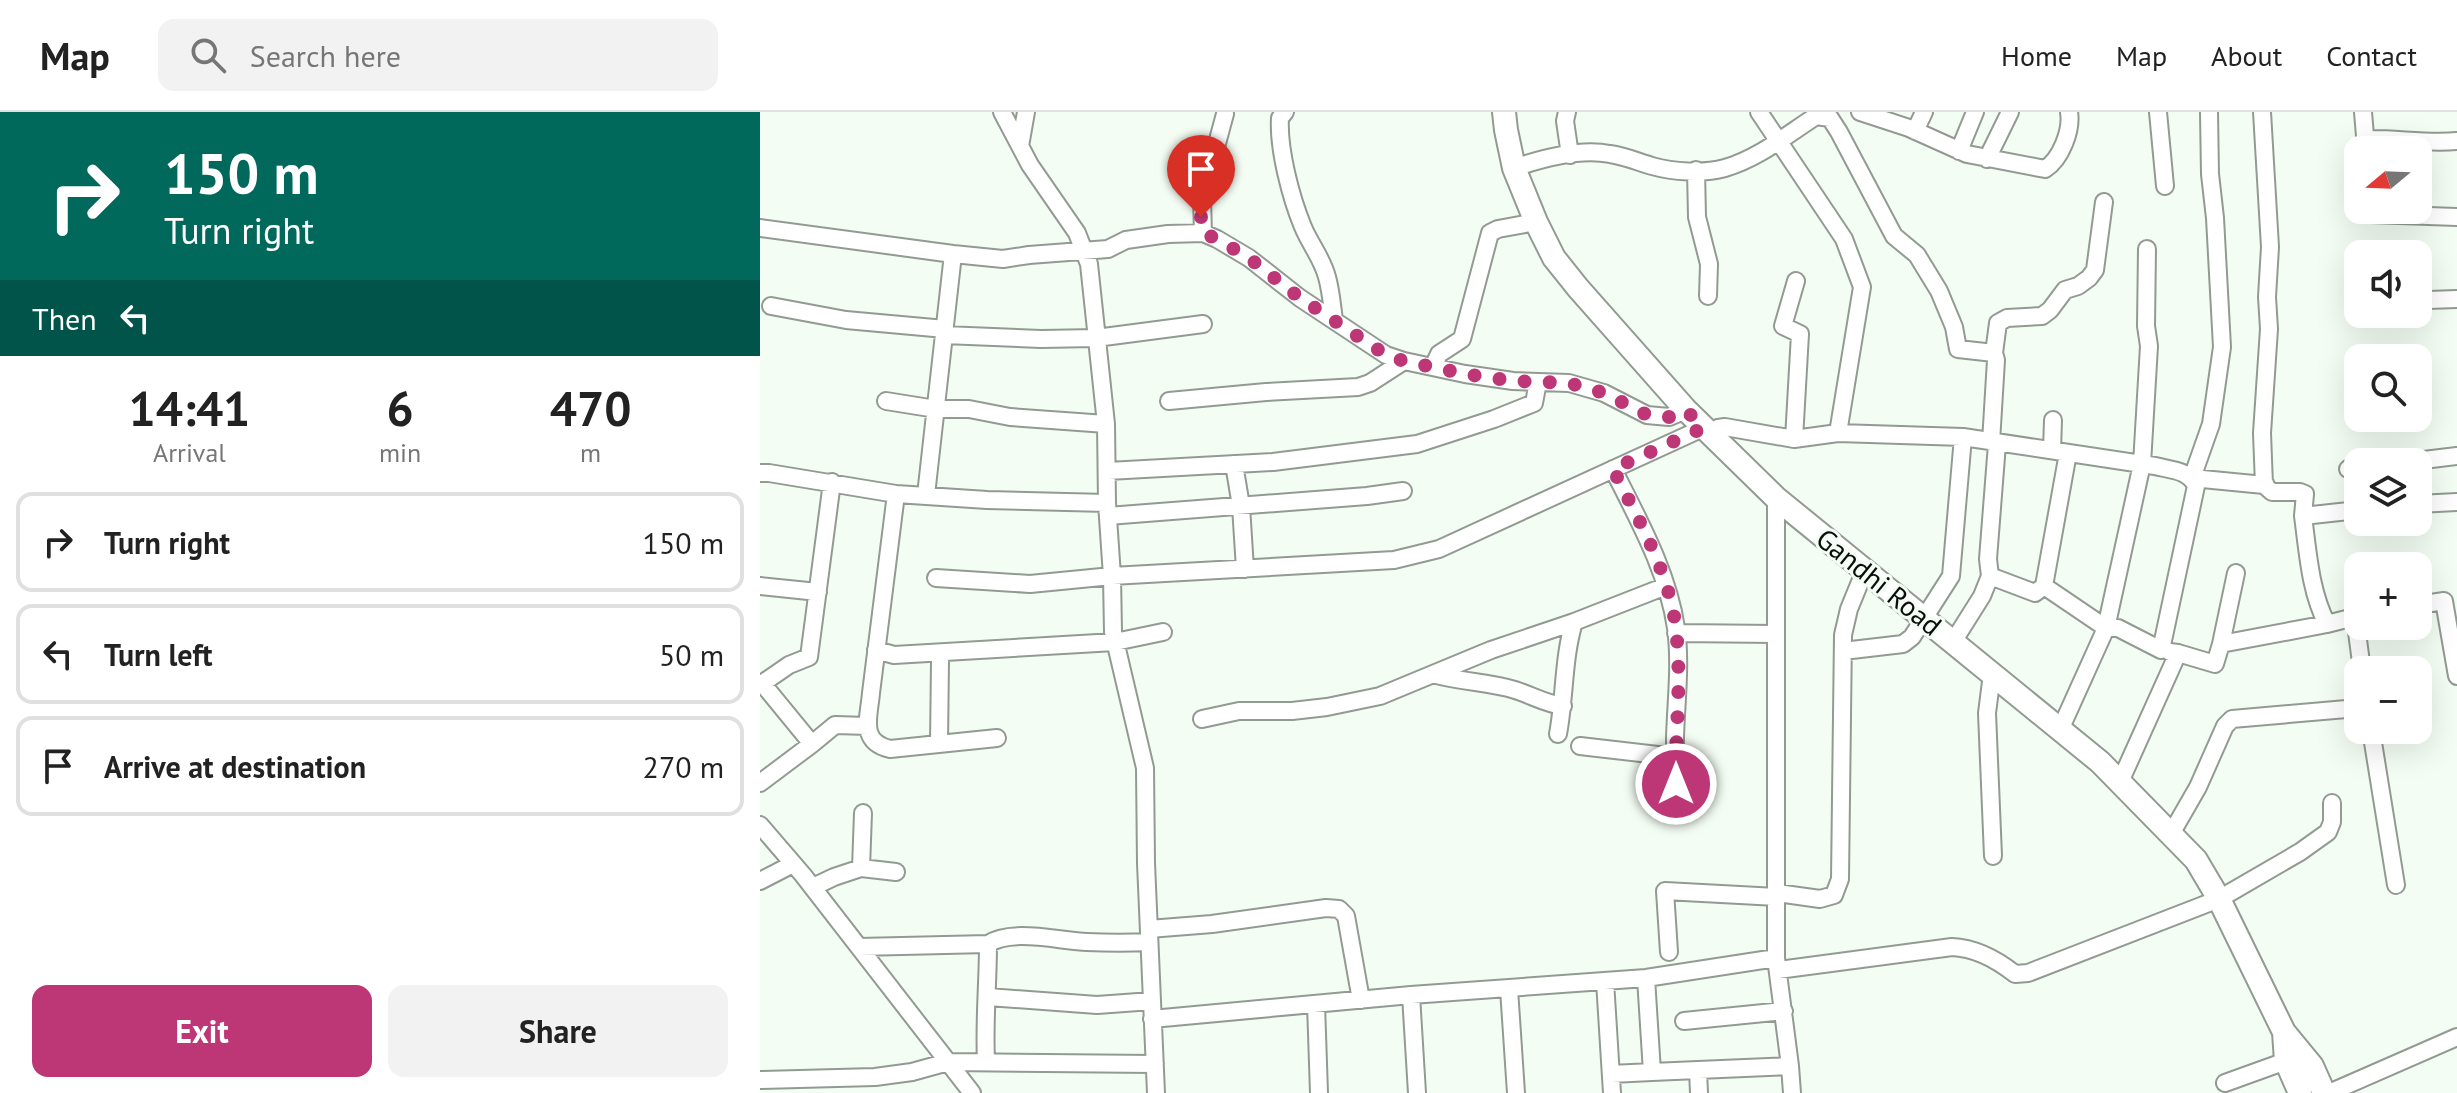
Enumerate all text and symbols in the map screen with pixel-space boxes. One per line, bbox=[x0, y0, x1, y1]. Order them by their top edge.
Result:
search box bbox=[158, 19, 718, 91]
text: Map bbox=[40, 31, 110, 80]
icon: search bbox=[186, 33, 230, 77]
text: Search here bbox=[250, 36, 401, 75]
text: Home bbox=[2001, 37, 2072, 74]
text: Map bbox=[2116, 37, 2167, 74]
text: About bbox=[2211, 37, 2282, 74]
text: Contact bbox=[2326, 37, 2417, 74]
pin bbox=[1167, 135, 1235, 217]
north arrow bbox=[2344, 136, 2432, 224]
map controls bbox=[2344, 136, 2432, 744]
text: 150 m bbox=[164, 137, 319, 209]
icon: right bbox=[32, 144, 136, 248]
icon: arrive bbox=[1179, 147, 1223, 191]
text: Turn right bbox=[164, 207, 314, 254]
button: sound bbox=[2344, 240, 2432, 328]
icon: left bbox=[113, 296, 157, 340]
text: Then bbox=[32, 299, 97, 338]
button: search bbox=[2344, 344, 2432, 432]
text: 14:41 bbox=[129, 377, 250, 439]
text: 6 bbox=[386, 377, 414, 439]
text: 470 bbox=[550, 377, 631, 439]
text: Arrival bbox=[153, 436, 226, 469]
text: min bbox=[379, 436, 421, 469]
text: m bbox=[580, 436, 601, 469]
button: layers bbox=[2344, 448, 2432, 536]
icon: right bbox=[36, 520, 80, 564]
street label: Gandhi Road bbox=[1809, 520, 1950, 643]
text: Turn right bbox=[104, 523, 230, 562]
text: 150 m bbox=[643, 523, 724, 562]
button: + bbox=[2344, 552, 2432, 640]
icon: left bbox=[36, 632, 80, 676]
text: Turn left bbox=[104, 635, 212, 674]
text: 50 m bbox=[659, 635, 724, 674]
button: − bbox=[2344, 656, 2432, 744]
position arrow bbox=[1634, 742, 1718, 826]
icon: arrive bbox=[36, 744, 80, 788]
text: Arrive at destination bbox=[104, 747, 366, 786]
text: 270 m bbox=[643, 747, 724, 786]
button: Exit bbox=[32, 985, 372, 1077]
button: Share bbox=[388, 985, 728, 1077]

